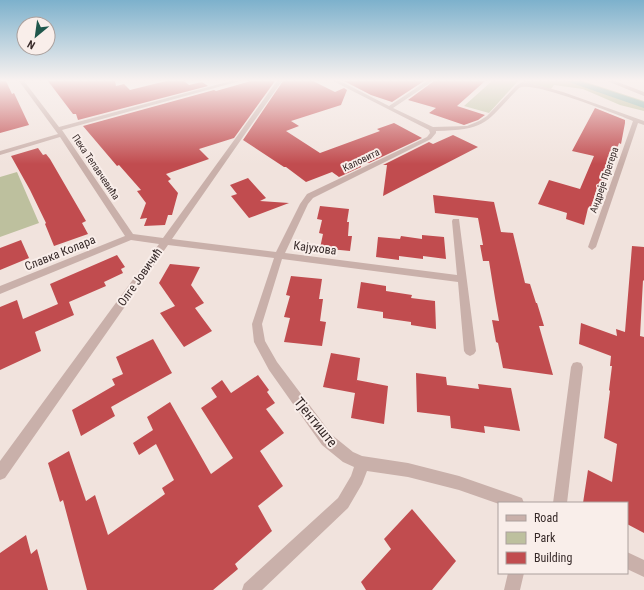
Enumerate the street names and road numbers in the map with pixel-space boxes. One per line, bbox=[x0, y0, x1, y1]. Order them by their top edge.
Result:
street label: Пека Тепавчевића bbox=[70, 132, 122, 202]
street label: Андреје Прегера bbox=[588, 145, 620, 214]
street label: Каловита bbox=[341, 146, 381, 174]
street label: Славка Колара bbox=[23, 232, 98, 274]
street label: Кајухова bbox=[293, 238, 338, 258]
street label: Олге Јовичић bbox=[115, 245, 165, 309]
street label: Тјентиште bbox=[291, 394, 341, 450]

